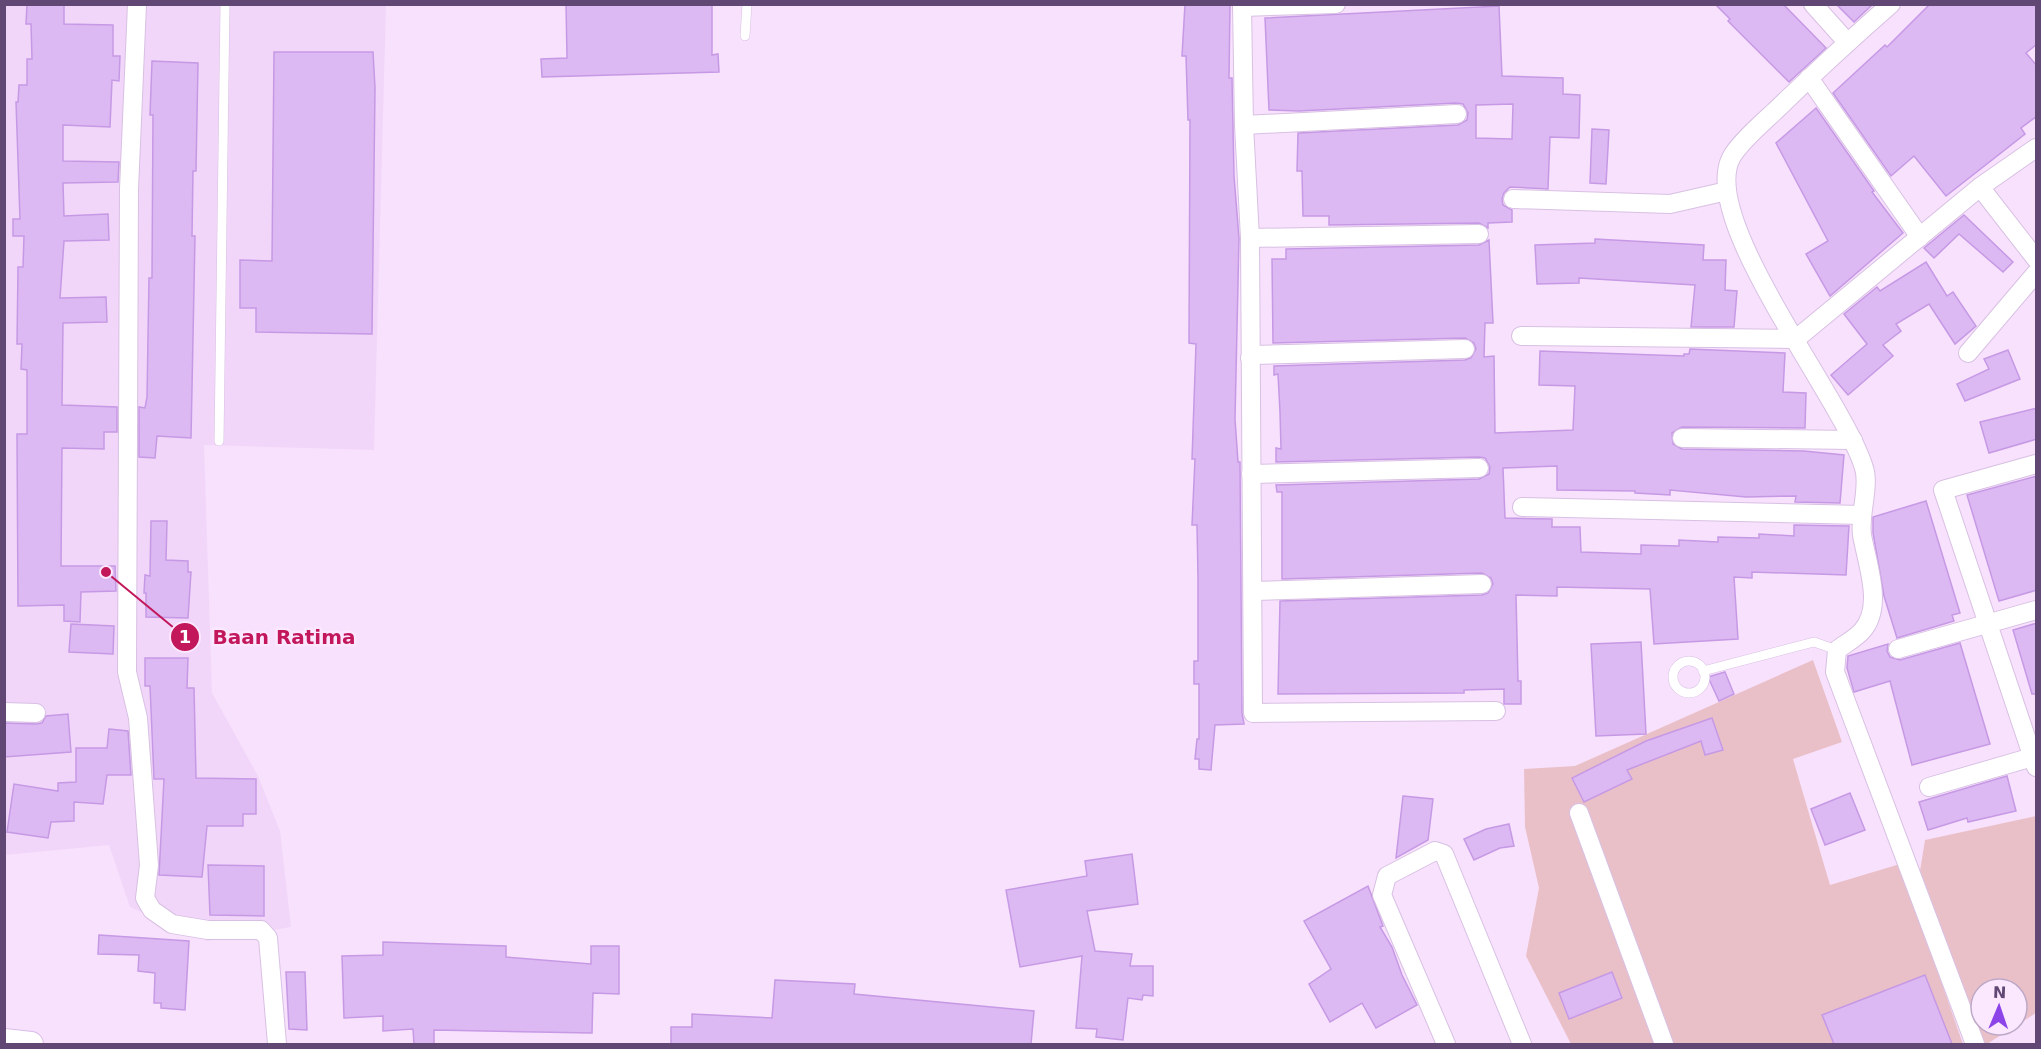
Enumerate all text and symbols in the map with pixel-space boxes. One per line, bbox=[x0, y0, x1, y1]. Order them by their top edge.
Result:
callout: Baan Ratima bbox=[170, 618, 367, 656]
text: Baan Ratima bbox=[212, 625, 356, 649]
text: 1 bbox=[179, 626, 191, 647]
north arrow bbox=[1969, 977, 2029, 1037]
text: N bbox=[1992, 983, 2007, 1002]

